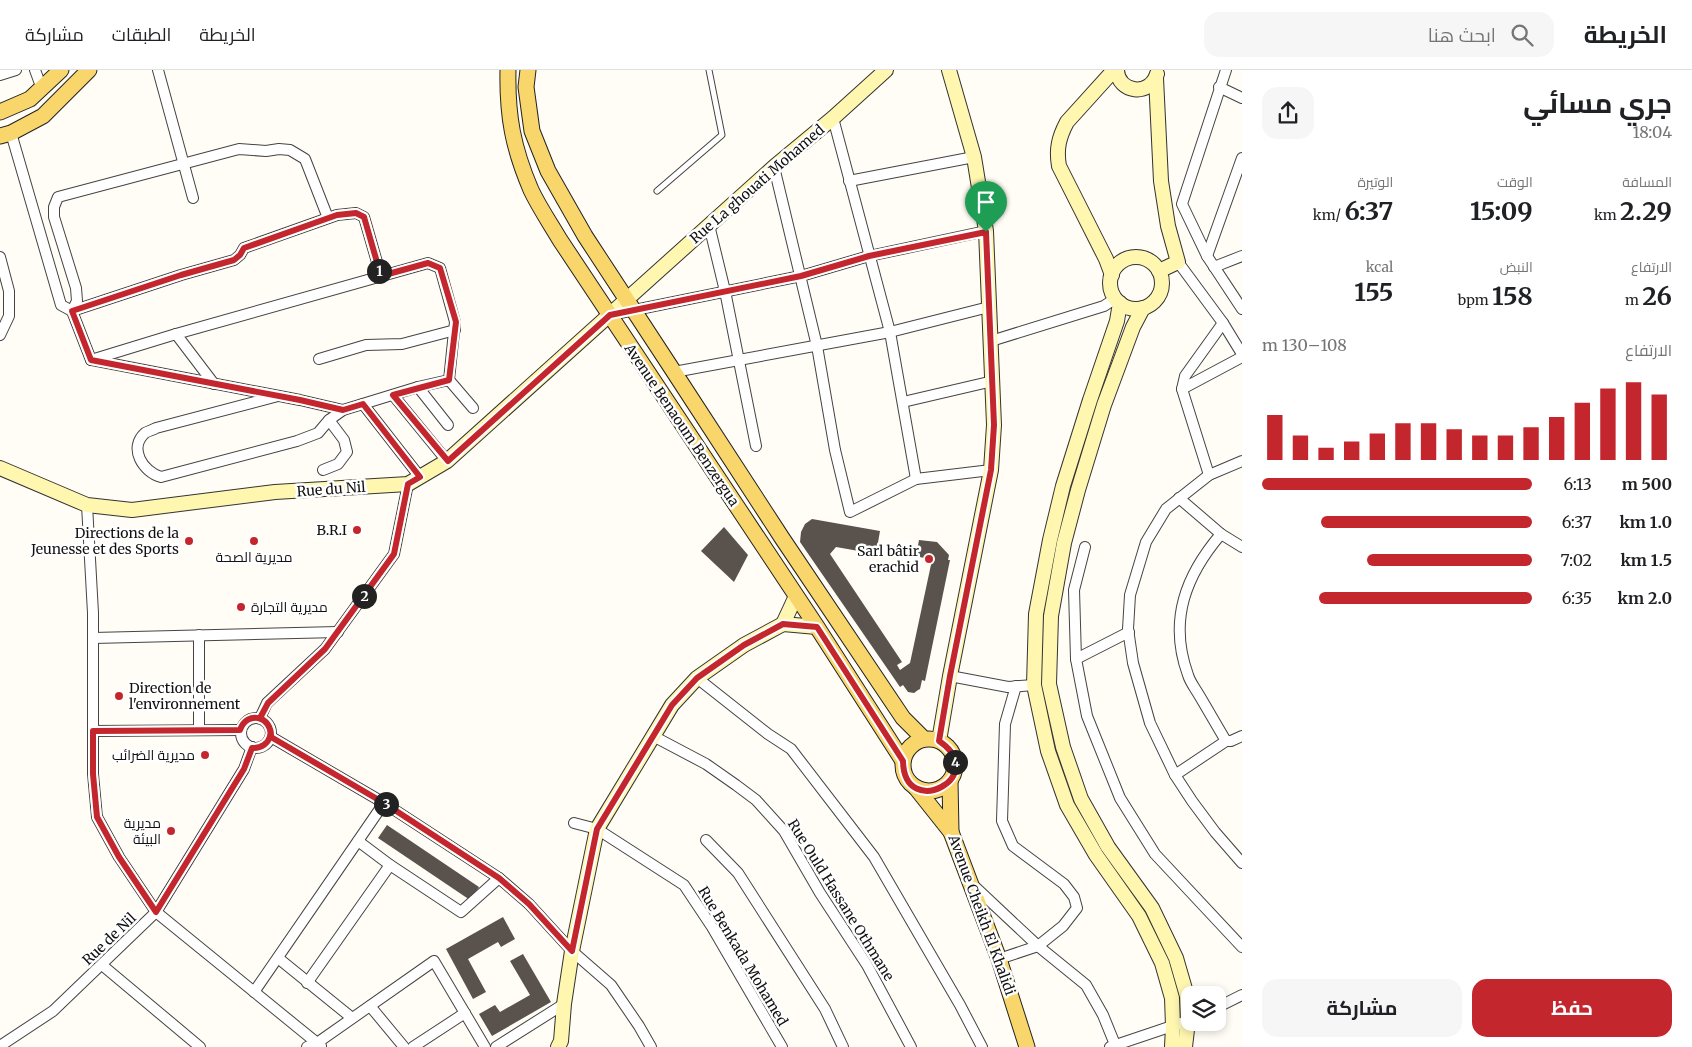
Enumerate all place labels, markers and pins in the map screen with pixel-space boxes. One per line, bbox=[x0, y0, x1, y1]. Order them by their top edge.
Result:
pin bbox=[965, 181, 1007, 232]
pin: 1 bbox=[366, 258, 392, 284]
place label: B.R.I bbox=[316, 521, 347, 539]
place label: Directions de la Jeunesse et des Sports bbox=[30, 524, 179, 558]
marker: B.R.I bbox=[351, 524, 363, 536]
marker: Directions de la Jeunesse et des Sports bbox=[183, 535, 195, 547]
marker: مديرية الصحة bbox=[248, 535, 260, 547]
place label: Sarl bâtir erachid bbox=[857, 542, 920, 576]
place label: مديرية الصحة bbox=[216, 548, 292, 566]
marker: Sarl bâtir erachid bbox=[923, 553, 935, 565]
pin: 2 bbox=[352, 584, 376, 608]
place label: مديرية التجارة bbox=[251, 598, 328, 616]
marker: مديرية التجارة bbox=[235, 601, 247, 613]
place label: Direction de l'environnement bbox=[129, 679, 241, 713]
marker: Direction de l'environnement bbox=[113, 690, 125, 702]
place label: مديرية الضرائب bbox=[112, 746, 195, 764]
marker: مديرية الضرائب bbox=[199, 749, 211, 761]
pin: 4 bbox=[942, 750, 968, 774]
pin: 3 bbox=[374, 792, 398, 816]
place label: مديرية البيئة bbox=[124, 814, 161, 848]
marker: مديرية البيئة bbox=[165, 825, 177, 837]

